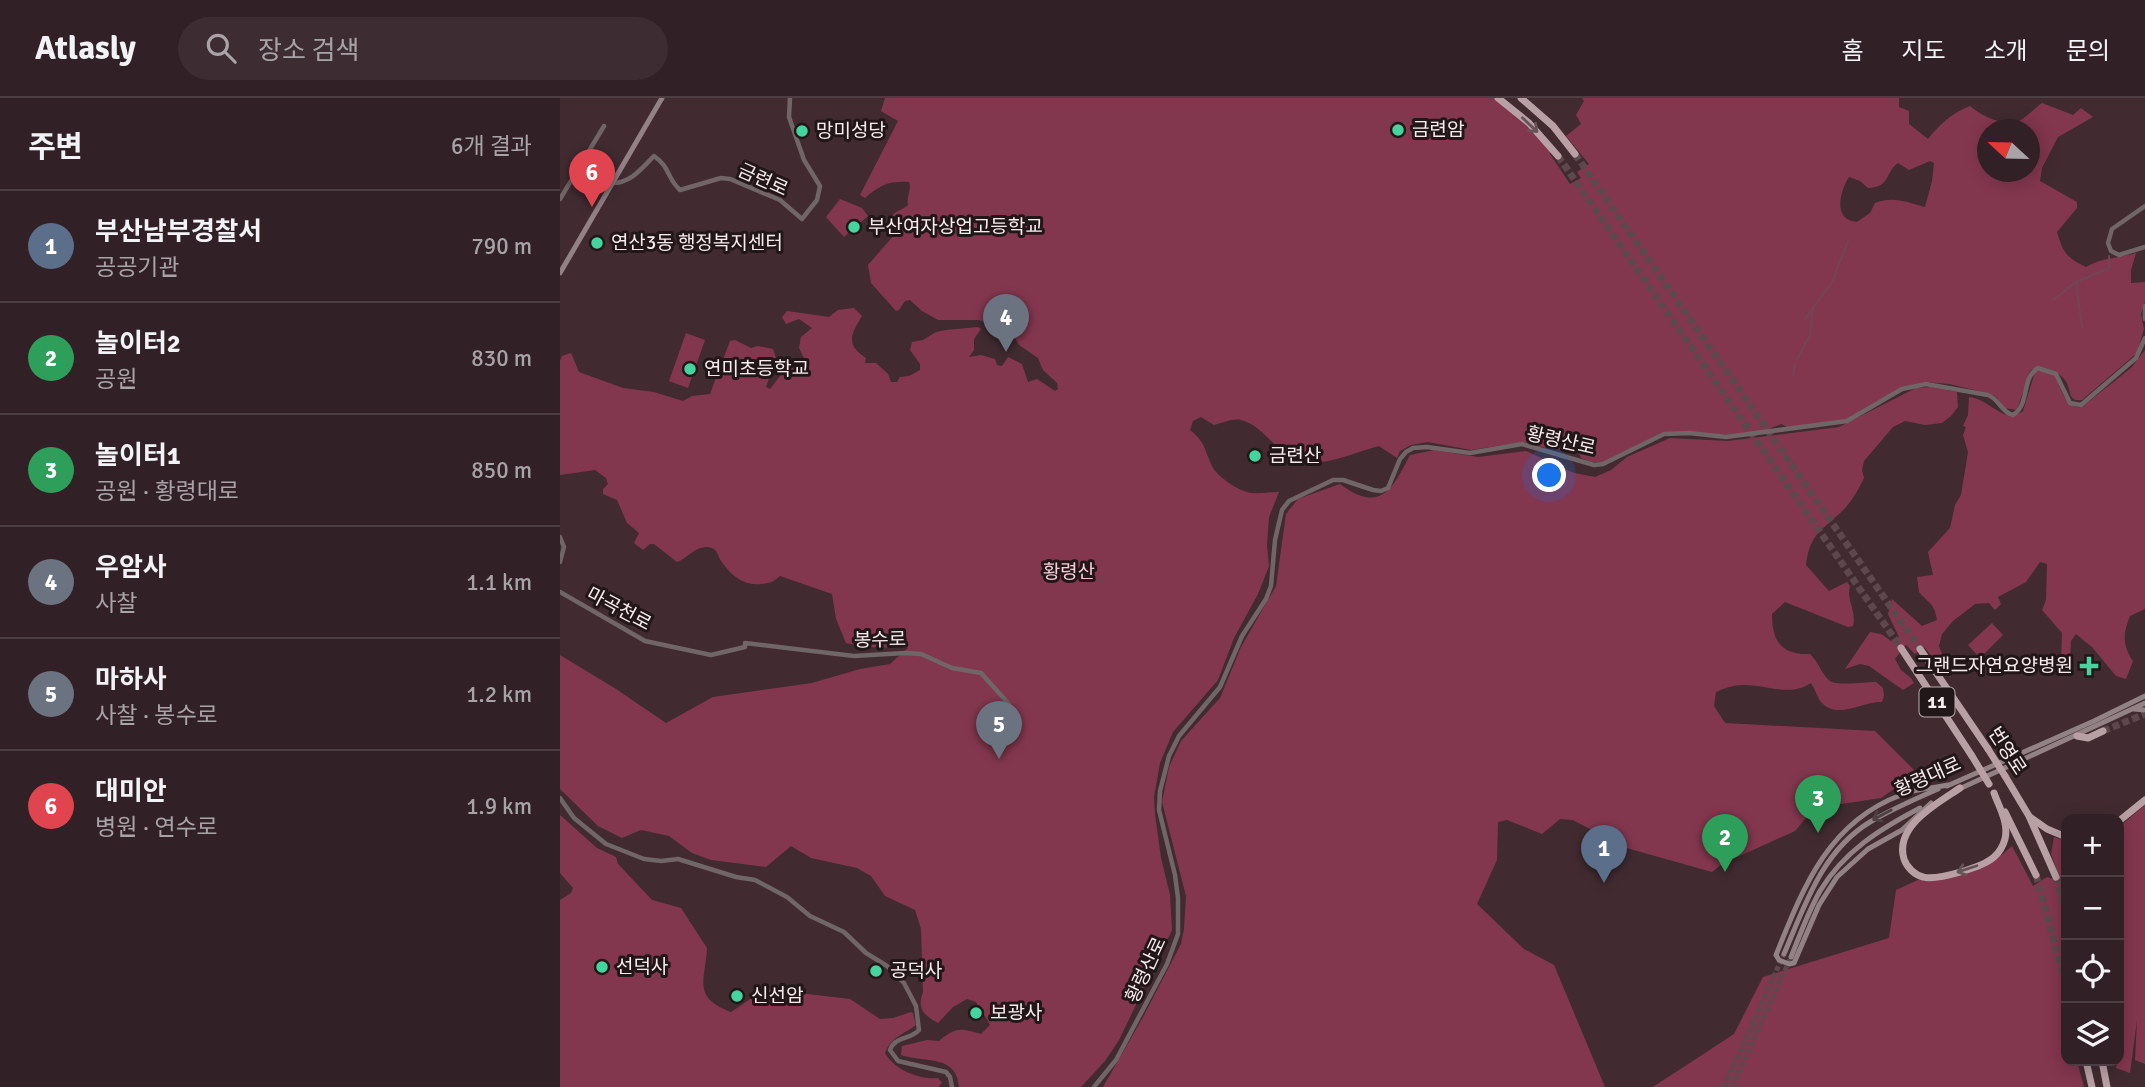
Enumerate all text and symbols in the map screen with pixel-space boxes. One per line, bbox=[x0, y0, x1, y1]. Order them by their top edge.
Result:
search box bbox=[178, 17, 668, 80]
text: Atlasly bbox=[35, 28, 136, 69]
icon: search bbox=[202, 29, 240, 67]
text: 장소 검색 bbox=[258, 35, 359, 67]
text: 홈 bbox=[1841, 36, 1863, 66]
text: 지도 bbox=[1901, 36, 1946, 66]
text: 소개 bbox=[1984, 36, 2028, 66]
text: 문의 bbox=[2066, 36, 2110, 66]
one-way arrow bbox=[1521, 116, 1538, 133]
place label: 금련암 bbox=[1412, 118, 1465, 142]
place label: 망미성당 bbox=[816, 119, 886, 143]
north arrow bbox=[1977, 119, 2040, 182]
marker: 금련암 bbox=[1390, 122, 1406, 138]
marker: 망미성당 bbox=[794, 123, 810, 139]
text: 주변 bbox=[28, 129, 83, 166]
text: 6개 결과 bbox=[451, 132, 532, 161]
pin: 6 bbox=[569, 149, 615, 207]
street label: 금련로 bbox=[734, 158, 792, 202]
place label: 부산여자상업고등학교 bbox=[868, 215, 1043, 239]
text: 부산남부경찰서 bbox=[95, 216, 262, 248]
marker: 부산여자상업고등학교 bbox=[846, 219, 862, 235]
place label: 연산3동 행정복지센터 bbox=[611, 231, 783, 255]
text: 1 bbox=[45, 232, 57, 261]
text: 790 m bbox=[471, 232, 532, 261]
marker: 연산3동 행정복지센터 bbox=[589, 235, 605, 251]
text: 공공기관 bbox=[95, 253, 180, 282]
pin: 4 bbox=[983, 294, 1029, 352]
text: 놀이터2 bbox=[95, 328, 181, 360]
text: 2 bbox=[45, 344, 57, 373]
text: 830 m bbox=[471, 344, 532, 373]
place label: 연미초등학교 bbox=[704, 357, 809, 381]
marker: 연미초등학교 bbox=[682, 361, 698, 377]
text: 공원 bbox=[95, 365, 137, 394]
street label: 황령산로 bbox=[1524, 421, 1598, 461]
text: 놀이터1 bbox=[95, 440, 181, 472]
place label: 금련산 bbox=[1269, 444, 1321, 468]
marker: 금련산 bbox=[1247, 448, 1263, 464]
text: 3 bbox=[45, 456, 57, 485]
text: 850 m bbox=[471, 456, 532, 485]
your location bbox=[1532, 458, 1566, 492]
text: 공원 · 황령대로 bbox=[95, 477, 239, 506]
text: 우암사 bbox=[95, 552, 167, 584]
park label: 황령산 bbox=[1043, 560, 1095, 584]
text: 4 bbox=[45, 568, 57, 597]
text: 1.1 km bbox=[466, 568, 532, 597]
street label: 마곡천로 bbox=[582, 582, 656, 636]
text: 사찰 bbox=[95, 589, 137, 618]
street label: 봉수로 bbox=[854, 628, 906, 652]
place label: 그랜드자연요양병원 bbox=[1916, 654, 2073, 678]
marker: 그랜드자연요양병원 bbox=[2079, 656, 2099, 676]
text: 마하사 bbox=[95, 664, 167, 696]
text: 5 bbox=[45, 680, 57, 709]
text: 1.2 km bbox=[466, 680, 532, 709]
road number: 11 bbox=[1920, 688, 1954, 716]
text: 사찰 · 봉수로 bbox=[95, 701, 218, 730]
pin: 5 bbox=[976, 701, 1022, 759]
street label: 번영로 bbox=[1983, 722, 2031, 780]
street label: 황령대로 bbox=[1891, 752, 1965, 802]
pin: 3 bbox=[1795, 775, 1841, 833]
text: 대미안 bbox=[95, 776, 167, 808]
text: 6 bbox=[45, 792, 57, 821]
text: 1.9 km bbox=[466, 792, 532, 821]
one-way arrow bbox=[1873, 809, 1893, 823]
text: 병원 · 연수로 bbox=[95, 813, 218, 842]
pin: 2 bbox=[1702, 814, 1748, 872]
map controls bbox=[2061, 814, 2124, 1066]
button: + bbox=[2061, 814, 2124, 877]
pin: 1 bbox=[1581, 825, 1627, 883]
one-way arrow bbox=[1956, 863, 1978, 876]
button: − bbox=[2061, 877, 2124, 940]
street label: 황령산로 bbox=[1120, 933, 1172, 1007]
button: locate bbox=[2061, 940, 2124, 1003]
place label: 선덕사 bbox=[616, 955, 668, 979]
marker: 선덕사 bbox=[594, 959, 610, 975]
place label: 공덕사 bbox=[890, 959, 942, 983]
marker: 공덕사 bbox=[868, 963, 884, 979]
place label: 신선암 bbox=[751, 984, 804, 1008]
marker: 신선암 bbox=[729, 988, 745, 1004]
place label: 보광사 bbox=[990, 1001, 1042, 1025]
button: layers bbox=[2061, 1003, 2124, 1066]
marker: 보광사 bbox=[968, 1005, 984, 1021]

